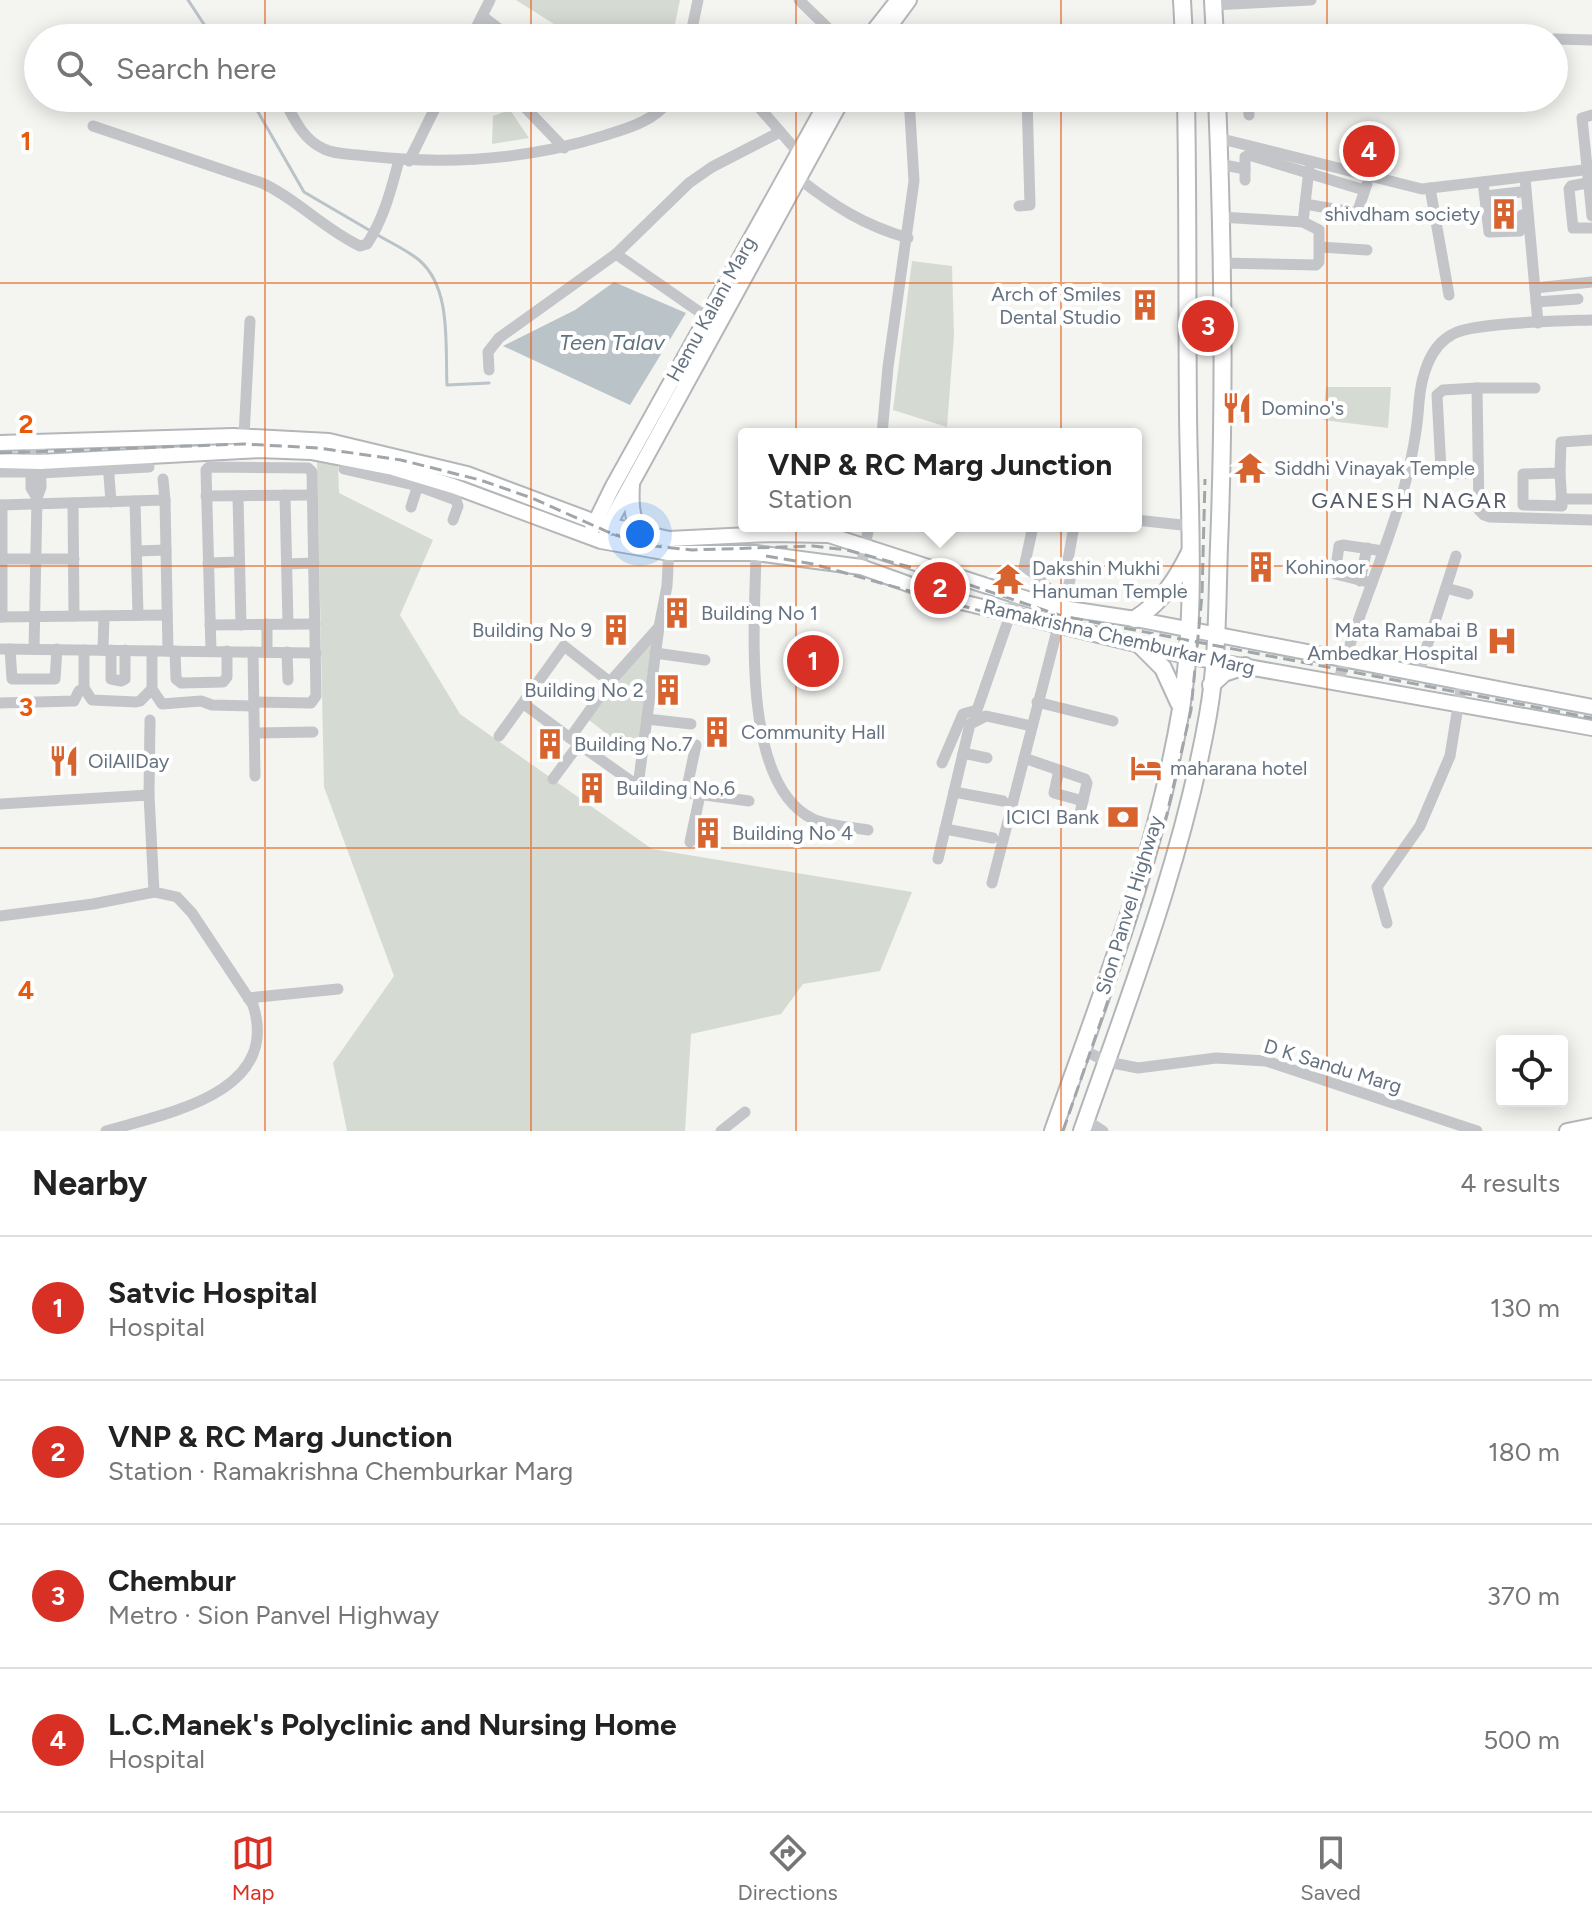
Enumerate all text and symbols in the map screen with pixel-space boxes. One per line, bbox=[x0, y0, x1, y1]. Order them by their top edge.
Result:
search box bbox=[24, 24, 1568, 112]
icon: search bbox=[52, 46, 96, 90]
text: Search here bbox=[116, 50, 276, 87]
pin: 4 bbox=[1343, 121, 1395, 181]
text: 1 bbox=[21, 125, 31, 157]
building icon: shivdham society bbox=[1487, 197, 1521, 231]
place label: shivdham society bbox=[1324, 202, 1480, 226]
street label: Hemu Kalani Marg bbox=[661, 232, 761, 386]
place label: Arch of Smiles Dental Studio bbox=[991, 282, 1121, 329]
building icon: Arch of Smiles Dental Studio bbox=[1128, 288, 1162, 322]
pin: 3 bbox=[1182, 296, 1234, 356]
water label: Teen Talav bbox=[559, 329, 666, 356]
restaurant icon: Domino's bbox=[1220, 391, 1254, 425]
place label: Domino's bbox=[1261, 396, 1344, 420]
text: 2 bbox=[18, 408, 34, 440]
popup bbox=[738, 428, 1142, 532]
text: VNP & RC Marg Junction bbox=[768, 446, 1112, 483]
temple icon: Siddhi Vinayak Temple bbox=[1233, 451, 1267, 485]
place label: Siddhi Vinayak Temple bbox=[1274, 456, 1475, 480]
text: Station bbox=[768, 483, 852, 515]
district label: GANESH NAGAR bbox=[1311, 487, 1509, 514]
your location bbox=[620, 514, 660, 554]
building icon: Kohinoor bbox=[1244, 550, 1278, 584]
place label: Kohinoor bbox=[1285, 555, 1366, 579]
place label: Dakshin Mukhi Hanuman Temple bbox=[1032, 556, 1188, 603]
pin: 2 bbox=[914, 558, 966, 618]
temple icon: Dakshin Mukhi Hanuman Temple bbox=[991, 562, 1025, 596]
street label: Ramakrishna Chemburkar Marg bbox=[981, 594, 1257, 680]
building icon: Building No 1 bbox=[660, 596, 694, 630]
place label: Building No 1 bbox=[701, 601, 818, 625]
building icon: Building No 9 bbox=[599, 613, 633, 647]
place label: Building No 9 bbox=[472, 618, 592, 642]
place label: Mata Ramabai B Ambedkar Hospital bbox=[1307, 618, 1478, 665]
hospital icon: Mata Ramabai B Ambedkar Hospital bbox=[1485, 624, 1519, 658]
pin: 1 bbox=[787, 631, 839, 691]
building icon: Building No 2 bbox=[651, 673, 685, 707]
place label: Building No 2 bbox=[524, 678, 644, 702]
text: 3 bbox=[19, 691, 33, 723]
building icon: Community Hall bbox=[700, 715, 734, 749]
place label: Community Hall bbox=[741, 720, 885, 744]
building icon: Building No.7 bbox=[533, 727, 567, 761]
place label: Building No.7 bbox=[574, 732, 693, 756]
restaurant icon: OilAllDay bbox=[47, 744, 81, 778]
place label: OilAllDay bbox=[88, 749, 170, 773]
hotel icon: maharana hotel bbox=[1129, 751, 1163, 785]
place label: maharana hotel bbox=[1170, 756, 1307, 780]
building icon: Building No.6 bbox=[575, 771, 609, 805]
place label: Building No.6 bbox=[616, 776, 735, 800]
bank icon: ICICI Bank bbox=[1106, 800, 1140, 834]
place label: ICICI Bank bbox=[1006, 805, 1099, 829]
street label: Sion Panvel Highway bbox=[1090, 812, 1168, 997]
building icon: Building No 4 bbox=[691, 816, 725, 850]
place label: Building No 4 bbox=[732, 821, 853, 845]
text: 4 bbox=[18, 974, 34, 1006]
street label: D K Sandu Marg bbox=[1261, 1034, 1405, 1098]
map controls bbox=[1496, 1035, 1568, 1107]
button: locate bbox=[1496, 1035, 1568, 1107]
text: Nearby bbox=[32, 1163, 147, 1204]
text: 4 results bbox=[1460, 1167, 1560, 1199]
text: Satvic Hospital bbox=[108, 1274, 317, 1311]
text: 1 bbox=[53, 1292, 63, 1324]
text: 130 m bbox=[1490, 1292, 1560, 1324]
text: Hospital bbox=[108, 1311, 205, 1343]
text: VNP & RC Marg Junction bbox=[108, 1418, 453, 1455]
text: 2 bbox=[50, 1436, 66, 1468]
text: 180 m bbox=[1488, 1436, 1560, 1468]
text: Station · Ramakrishna Chemburkar Marg bbox=[108, 1455, 573, 1487]
text: Chembur bbox=[108, 1562, 236, 1599]
text: 3 bbox=[51, 1580, 65, 1612]
text: 370 m bbox=[1487, 1580, 1560, 1612]
text: Metro · Sion Panvel Highway bbox=[108, 1599, 439, 1631]
text: L.C.Manek's Polyclinic and Nursing Home bbox=[108, 1706, 677, 1743]
text: 4 bbox=[50, 1724, 66, 1756]
text: 500 m bbox=[1483, 1724, 1560, 1756]
text: Hospital bbox=[108, 1743, 205, 1775]
tab: Map bbox=[231, 1831, 275, 1906]
tab: Directions bbox=[738, 1831, 838, 1906]
tab: Saved bbox=[1300, 1831, 1361, 1906]

